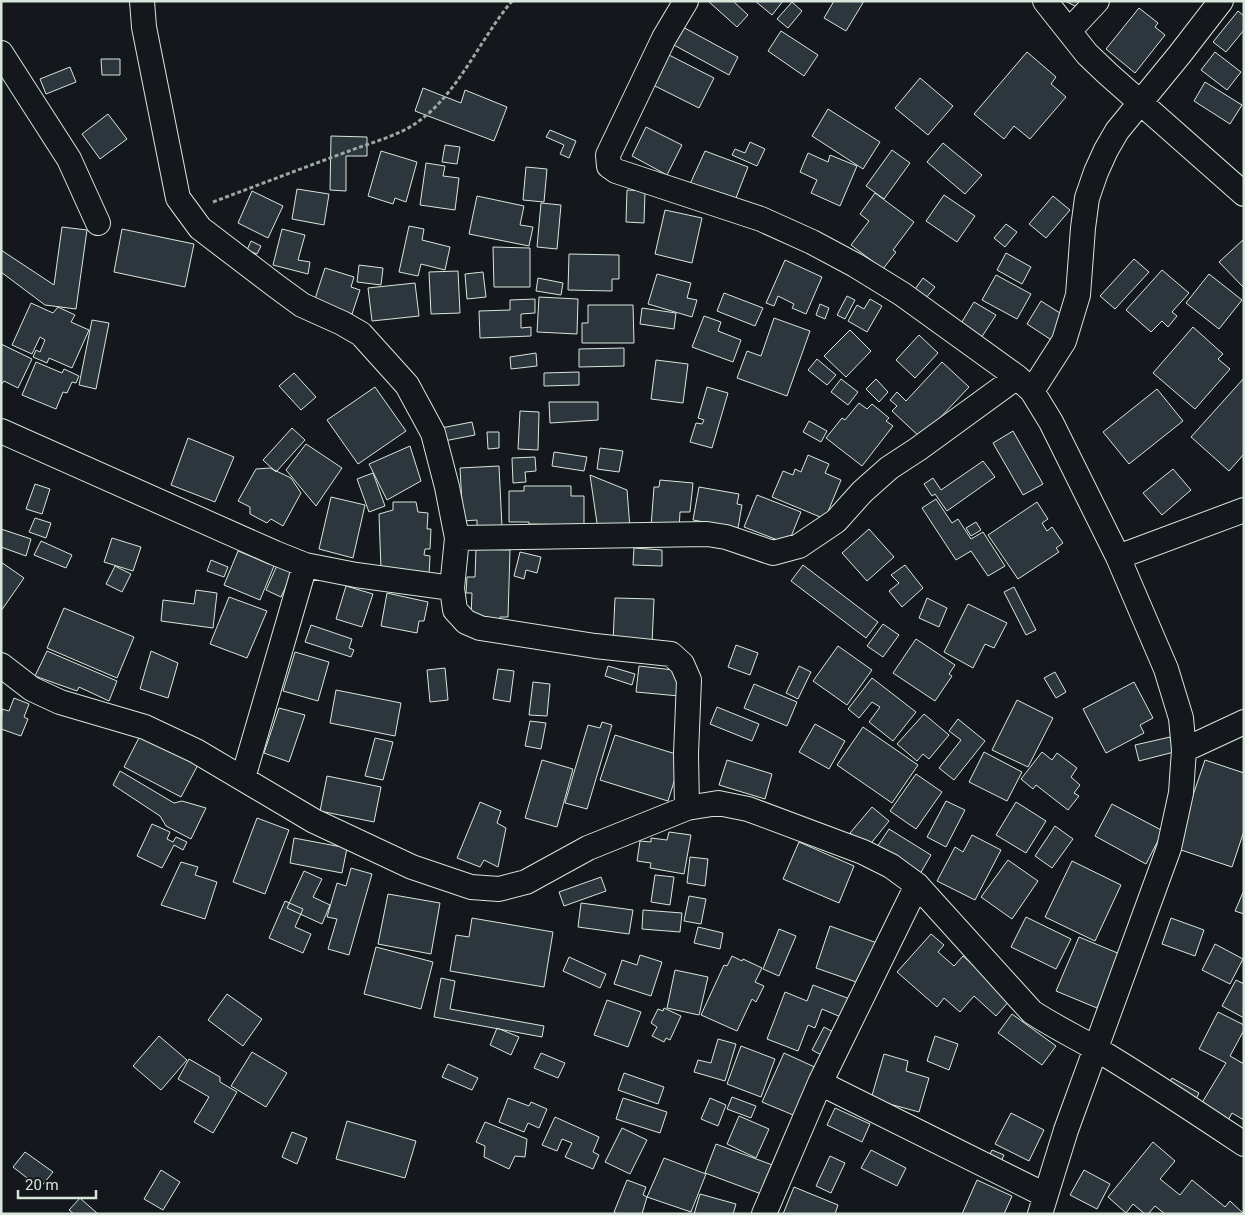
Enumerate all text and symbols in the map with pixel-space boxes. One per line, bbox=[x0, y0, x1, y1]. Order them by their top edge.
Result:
scale bar bbox=[18, 1168, 95, 1200]
text: 20 m bbox=[25, 1176, 59, 1194]

